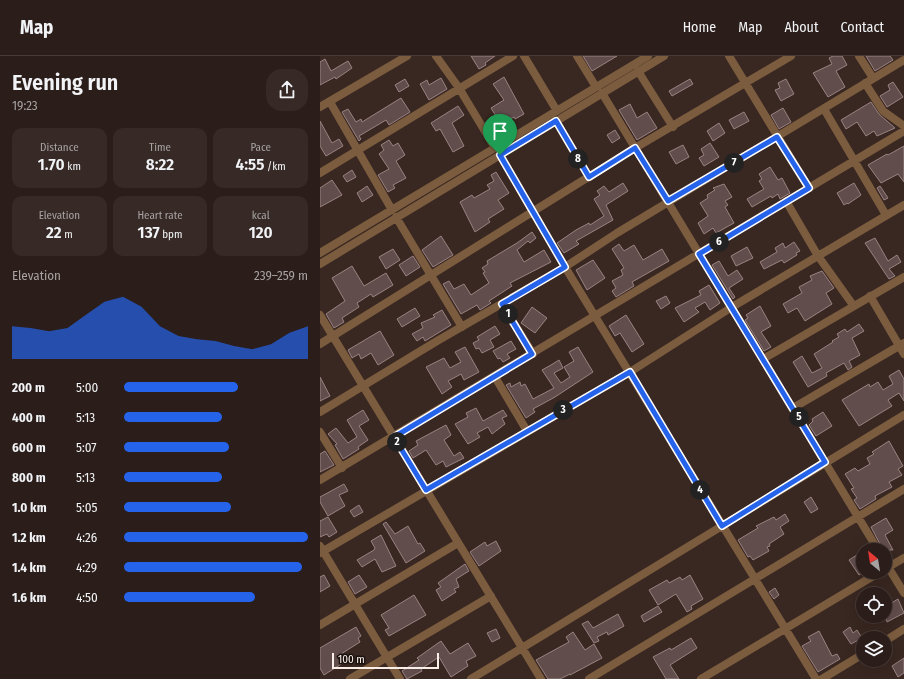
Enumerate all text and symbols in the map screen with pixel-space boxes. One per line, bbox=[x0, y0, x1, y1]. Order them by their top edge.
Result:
text: Map bbox=[20, 16, 53, 39]
text: Home bbox=[683, 19, 716, 36]
text: Map bbox=[738, 19, 762, 36]
text: About bbox=[784, 19, 819, 36]
text: Contact bbox=[841, 19, 884, 36]
text: Evening run bbox=[12, 69, 118, 96]
button: share bbox=[266, 69, 308, 111]
text: 19:23 bbox=[12, 98, 38, 113]
pin bbox=[483, 114, 517, 155]
icon: arrive bbox=[489, 120, 511, 142]
text: Distance bbox=[40, 141, 79, 154]
text: Time bbox=[149, 141, 171, 154]
text: Pace bbox=[250, 141, 271, 154]
pin: 8 bbox=[568, 149, 588, 169]
text: 8 bbox=[575, 152, 581, 165]
pin: 7 bbox=[724, 153, 744, 173]
text: 1.70 bbox=[38, 154, 65, 175]
text: 8:22 bbox=[146, 154, 174, 175]
text: 4:55 bbox=[236, 154, 264, 175]
text: 7 bbox=[732, 156, 736, 169]
text: km bbox=[65, 160, 81, 173]
text: /km bbox=[264, 160, 286, 173]
text: Elevation bbox=[39, 209, 80, 222]
text: Heart rate bbox=[137, 209, 183, 222]
text: kcal bbox=[252, 209, 270, 222]
text: 22 bbox=[46, 222, 62, 243]
text: 137 bbox=[138, 222, 160, 243]
text: 120 bbox=[249, 222, 273, 243]
text: m bbox=[62, 228, 73, 241]
text: bpm bbox=[160, 228, 182, 241]
pin: 6 bbox=[709, 232, 729, 252]
text: 6 bbox=[716, 235, 722, 248]
text: Elevation bbox=[12, 268, 61, 283]
text: 239–259 m bbox=[254, 268, 308, 283]
pin: 1 bbox=[498, 304, 518, 324]
text: 1 bbox=[506, 307, 510, 320]
text: 200 m bbox=[12, 380, 45, 395]
text: 5:00 bbox=[76, 380, 98, 395]
pin: 3 bbox=[553, 400, 573, 420]
text: 3 bbox=[560, 403, 566, 416]
pin: 5 bbox=[789, 407, 809, 427]
text: 400 m bbox=[12, 410, 46, 425]
text: 5:13 bbox=[76, 410, 95, 425]
text: 5 bbox=[796, 410, 802, 423]
pin: 2 bbox=[387, 432, 407, 452]
text: 2 bbox=[394, 435, 400, 448]
text: 600 m bbox=[12, 440, 46, 455]
text: 5:07 bbox=[76, 440, 97, 455]
text: 800 m bbox=[12, 470, 46, 485]
text: 5:13 bbox=[76, 470, 95, 485]
pin: 4 bbox=[690, 480, 710, 500]
text: 4 bbox=[697, 483, 703, 496]
text: 1.0 km bbox=[12, 500, 47, 515]
text: 5:05 bbox=[76, 500, 97, 515]
text: 1.2 km bbox=[12, 530, 46, 545]
text: 4:26 bbox=[76, 530, 97, 545]
north arrow bbox=[856, 543, 892, 579]
map controls bbox=[856, 543, 892, 667]
text: 1.4 km bbox=[12, 560, 46, 575]
text: 4:29 bbox=[76, 560, 97, 575]
button: locate bbox=[856, 587, 892, 623]
text: 1.6 km bbox=[12, 590, 46, 605]
text: 4:50 bbox=[76, 590, 98, 605]
button: layers bbox=[856, 631, 892, 667]
scale bar bbox=[332, 651, 439, 670]
text: 100 m bbox=[338, 653, 365, 666]

